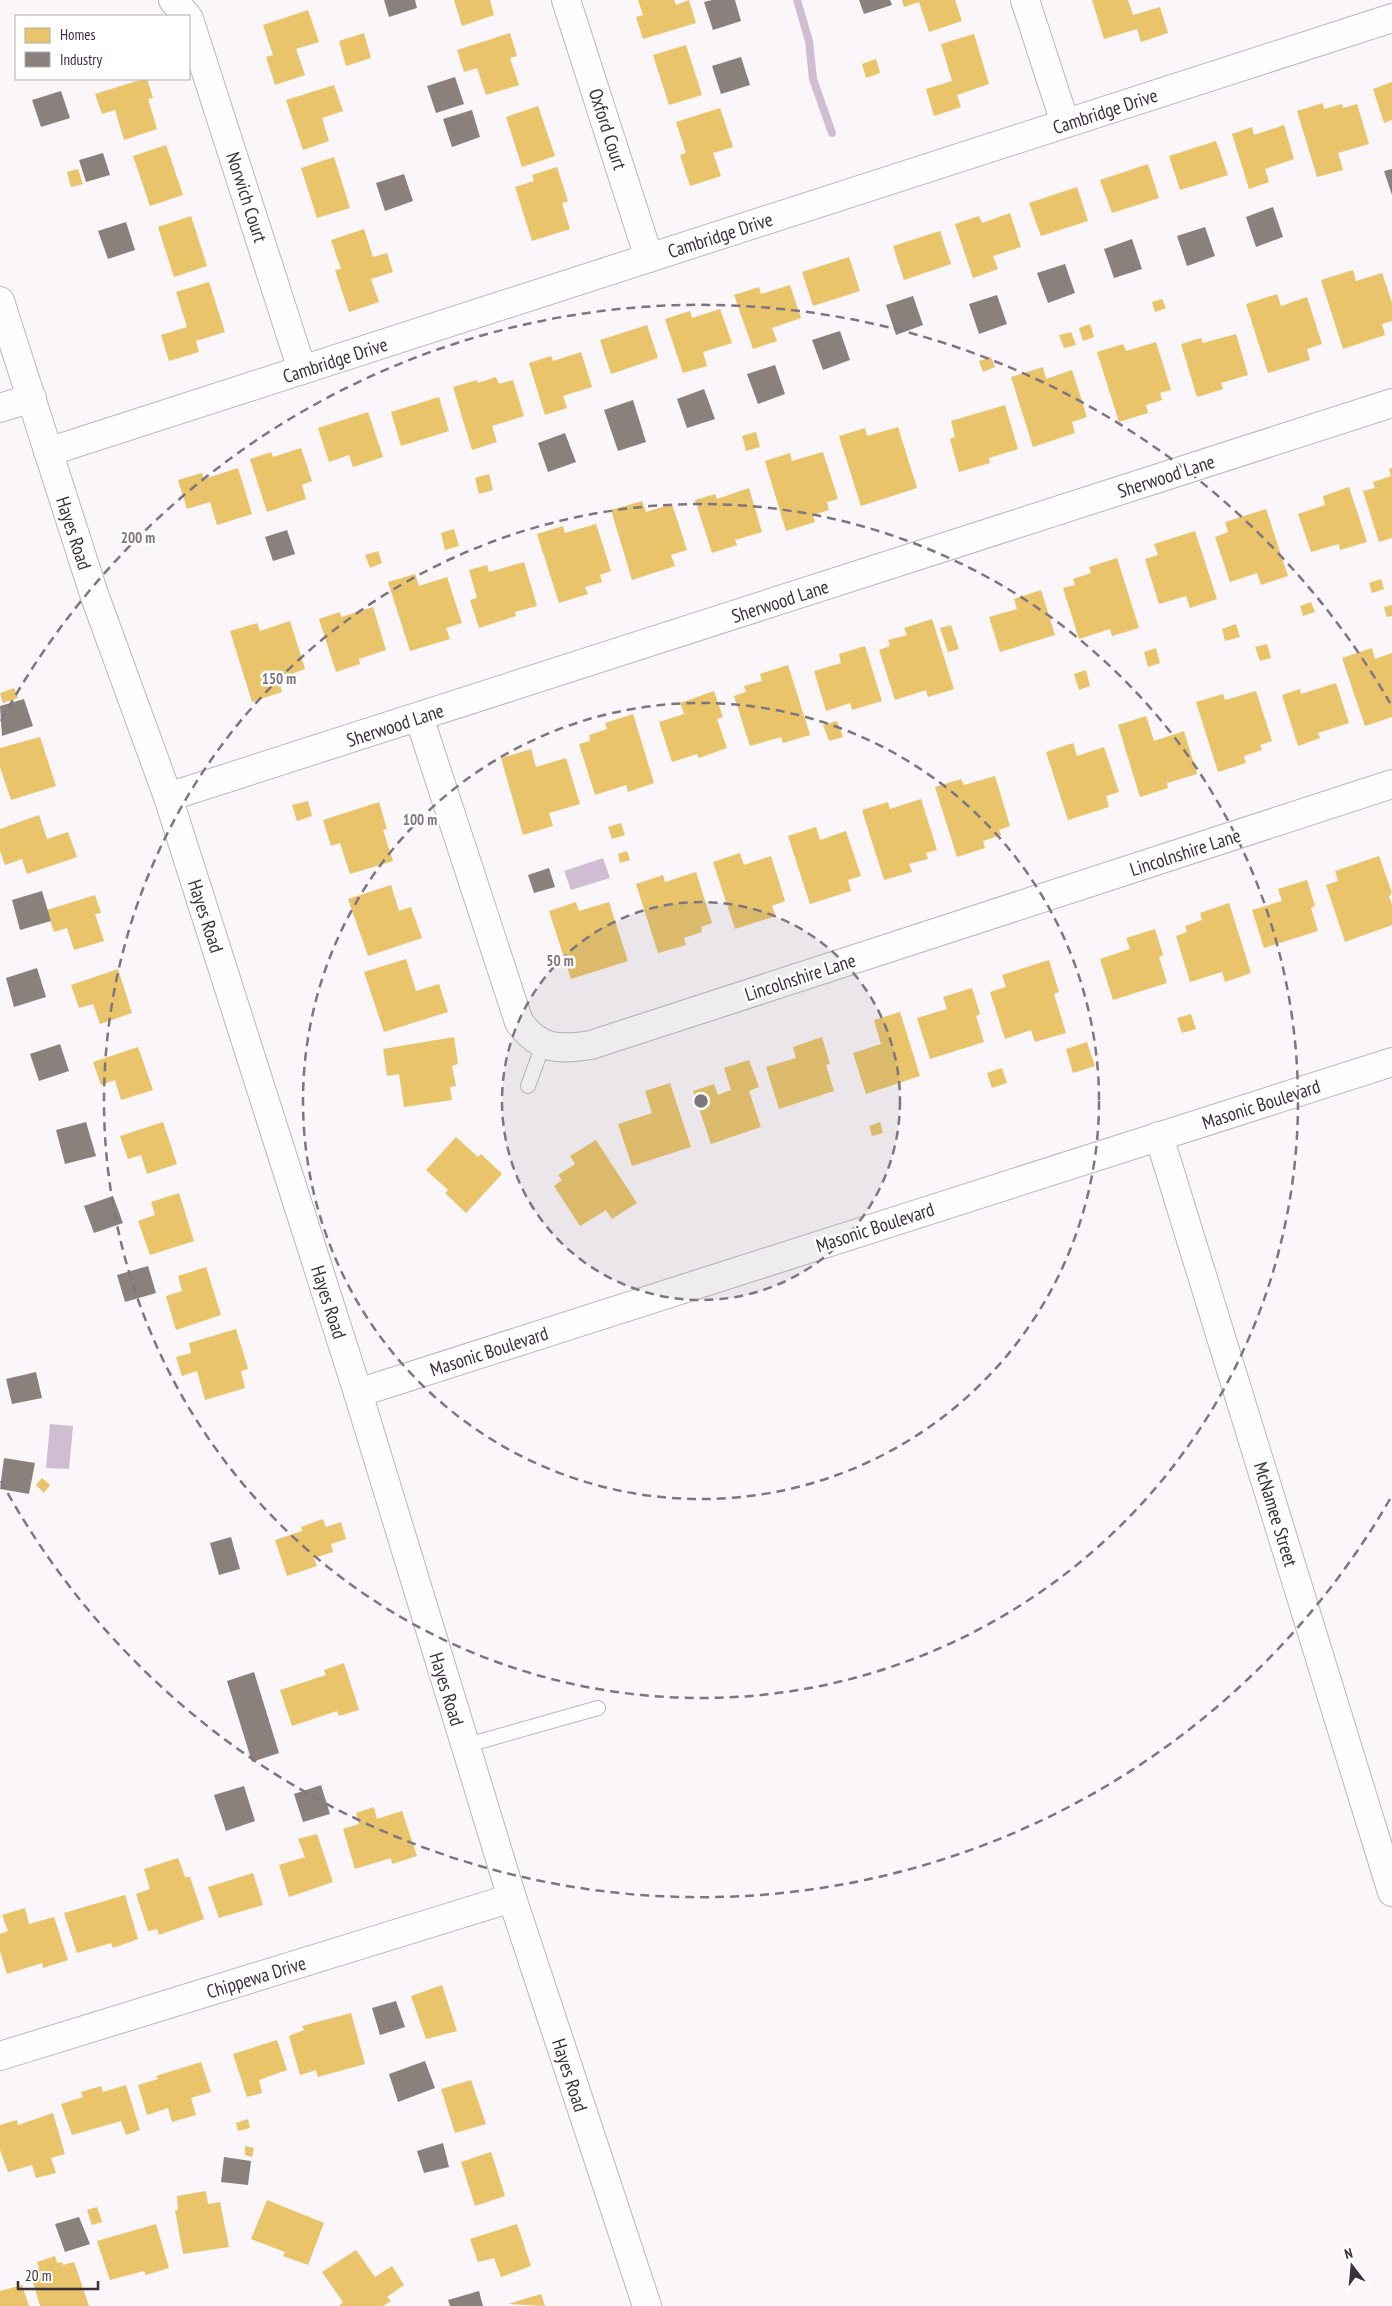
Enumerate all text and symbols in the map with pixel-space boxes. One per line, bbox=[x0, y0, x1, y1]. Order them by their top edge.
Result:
legend bbox=[15, 15, 190, 80]
text: Homes bbox=[60, 25, 96, 44]
text: Industry bbox=[60, 50, 102, 69]
street label: Cambridge Drive bbox=[1050, 83, 1161, 139]
street label: Oxford Court bbox=[584, 85, 633, 173]
street label: Norwich Court bbox=[221, 149, 273, 246]
street label: Cambridge Drive bbox=[665, 207, 776, 263]
street label: Cambridge Drive bbox=[280, 332, 391, 388]
street label: Sherwood Lane bbox=[1114, 449, 1218, 503]
street label: Hayes Road bbox=[51, 493, 97, 573]
text: 200 m bbox=[121, 528, 155, 547]
street label: Sherwood Lane bbox=[728, 574, 832, 628]
text: 150 m bbox=[262, 669, 296, 688]
street label: Sherwood Lane bbox=[343, 698, 447, 752]
text: 100 m bbox=[403, 810, 437, 829]
street label: Lincolnshire Lane bbox=[1127, 823, 1244, 881]
street label: Hayes Road bbox=[183, 876, 229, 956]
street label: Lincolnshire Lane bbox=[742, 948, 859, 1006]
text: 50 m bbox=[546, 951, 574, 970]
street label: Masonic Boulevard bbox=[1199, 1074, 1323, 1134]
centre of rings bbox=[692, 1092, 710, 1110]
street label: Masonic Boulevard bbox=[813, 1197, 937, 1257]
street label: Hayes Road bbox=[306, 1262, 352, 1342]
street label: Masonic Boulevard bbox=[427, 1321, 551, 1381]
street label: McNamee Street bbox=[1249, 1459, 1303, 1570]
street label: Hayes Road bbox=[424, 1649, 470, 1729]
street label: Chippewa Drive bbox=[203, 1950, 309, 2004]
street label: Hayes Road bbox=[547, 2035, 593, 2115]
north arrow bbox=[1327, 2241, 1377, 2291]
text: N bbox=[1342, 2244, 1355, 2263]
scale bar bbox=[18, 2258, 98, 2290]
text: 20 m bbox=[25, 2266, 51, 2285]

